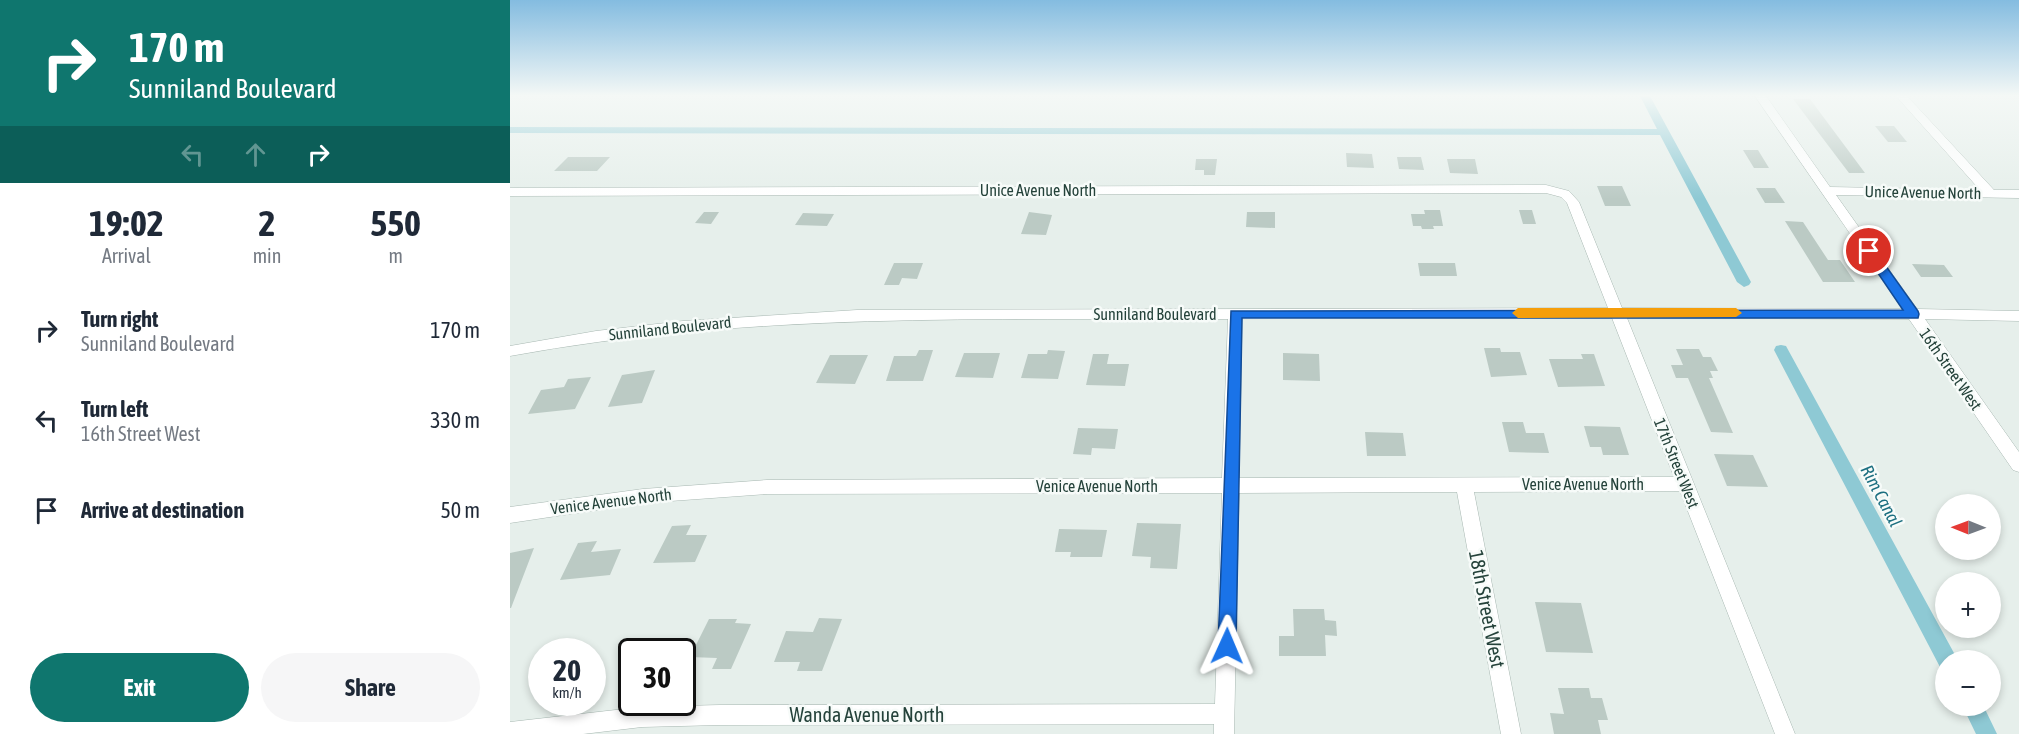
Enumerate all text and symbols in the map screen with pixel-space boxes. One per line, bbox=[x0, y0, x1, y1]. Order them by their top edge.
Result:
text: 170 m bbox=[129, 23, 224, 71]
icon: right bbox=[30, 24, 108, 102]
text: Sunniland Boulevard bbox=[129, 73, 337, 104]
icon: left bbox=[176, 138, 209, 171]
icon: ahead bbox=[239, 138, 272, 171]
icon: right bbox=[302, 138, 335, 171]
street label: Unice Avenue North bbox=[980, 181, 1096, 199]
street label: Unice Avenue North bbox=[1865, 182, 1981, 202]
text: 19:02 bbox=[89, 202, 164, 244]
text: 2 bbox=[259, 202, 275, 244]
text: 550 bbox=[370, 202, 421, 244]
pin bbox=[1843, 225, 1894, 276]
icon: arrive bbox=[1852, 234, 1885, 267]
text: Arrival bbox=[102, 244, 151, 267]
text: min bbox=[253, 244, 281, 267]
text: m bbox=[388, 244, 403, 267]
street label: Sunniland Boulevard bbox=[1093, 305, 1217, 323]
text: Turn right bbox=[81, 306, 158, 332]
street label: Sunniland Boulevard bbox=[608, 313, 732, 343]
icon: right bbox=[30, 314, 63, 347]
text: 170 m bbox=[430, 317, 480, 343]
street label: 16th Street West bbox=[1916, 325, 1986, 414]
text: Sunniland Boulevard bbox=[81, 332, 235, 355]
text: Turn left bbox=[81, 396, 148, 422]
icon: left bbox=[30, 404, 63, 437]
text: 330 m bbox=[430, 407, 480, 433]
street label: 17th Street West bbox=[1651, 415, 1703, 511]
text: 16th Street West bbox=[81, 422, 200, 445]
water label: Rim Canal bbox=[1856, 461, 1906, 530]
street label: Venice Avenue North bbox=[1522, 475, 1644, 493]
street label: Venice Avenue North bbox=[1036, 477, 1158, 495]
street label: Venice Avenue North bbox=[549, 485, 673, 517]
icon: arrive bbox=[30, 494, 63, 527]
north arrow bbox=[1935, 494, 2001, 560]
map controls bbox=[1935, 494, 2001, 716]
text: Arrive at destination bbox=[81, 497, 244, 523]
text: 50 m bbox=[440, 497, 480, 523]
street label: 18th Street West bbox=[1465, 548, 1510, 670]
button: + bbox=[1935, 572, 2001, 638]
position arrow bbox=[1195, 614, 1259, 678]
speed limit sign: 30 bbox=[618, 638, 696, 716]
button: − bbox=[1935, 650, 2001, 716]
button: Exit bbox=[30, 653, 249, 722]
button: Share bbox=[261, 653, 480, 722]
text: 20 bbox=[553, 653, 581, 687]
text: km/h bbox=[552, 684, 582, 701]
street label: Wanda Avenue North bbox=[790, 703, 944, 726]

